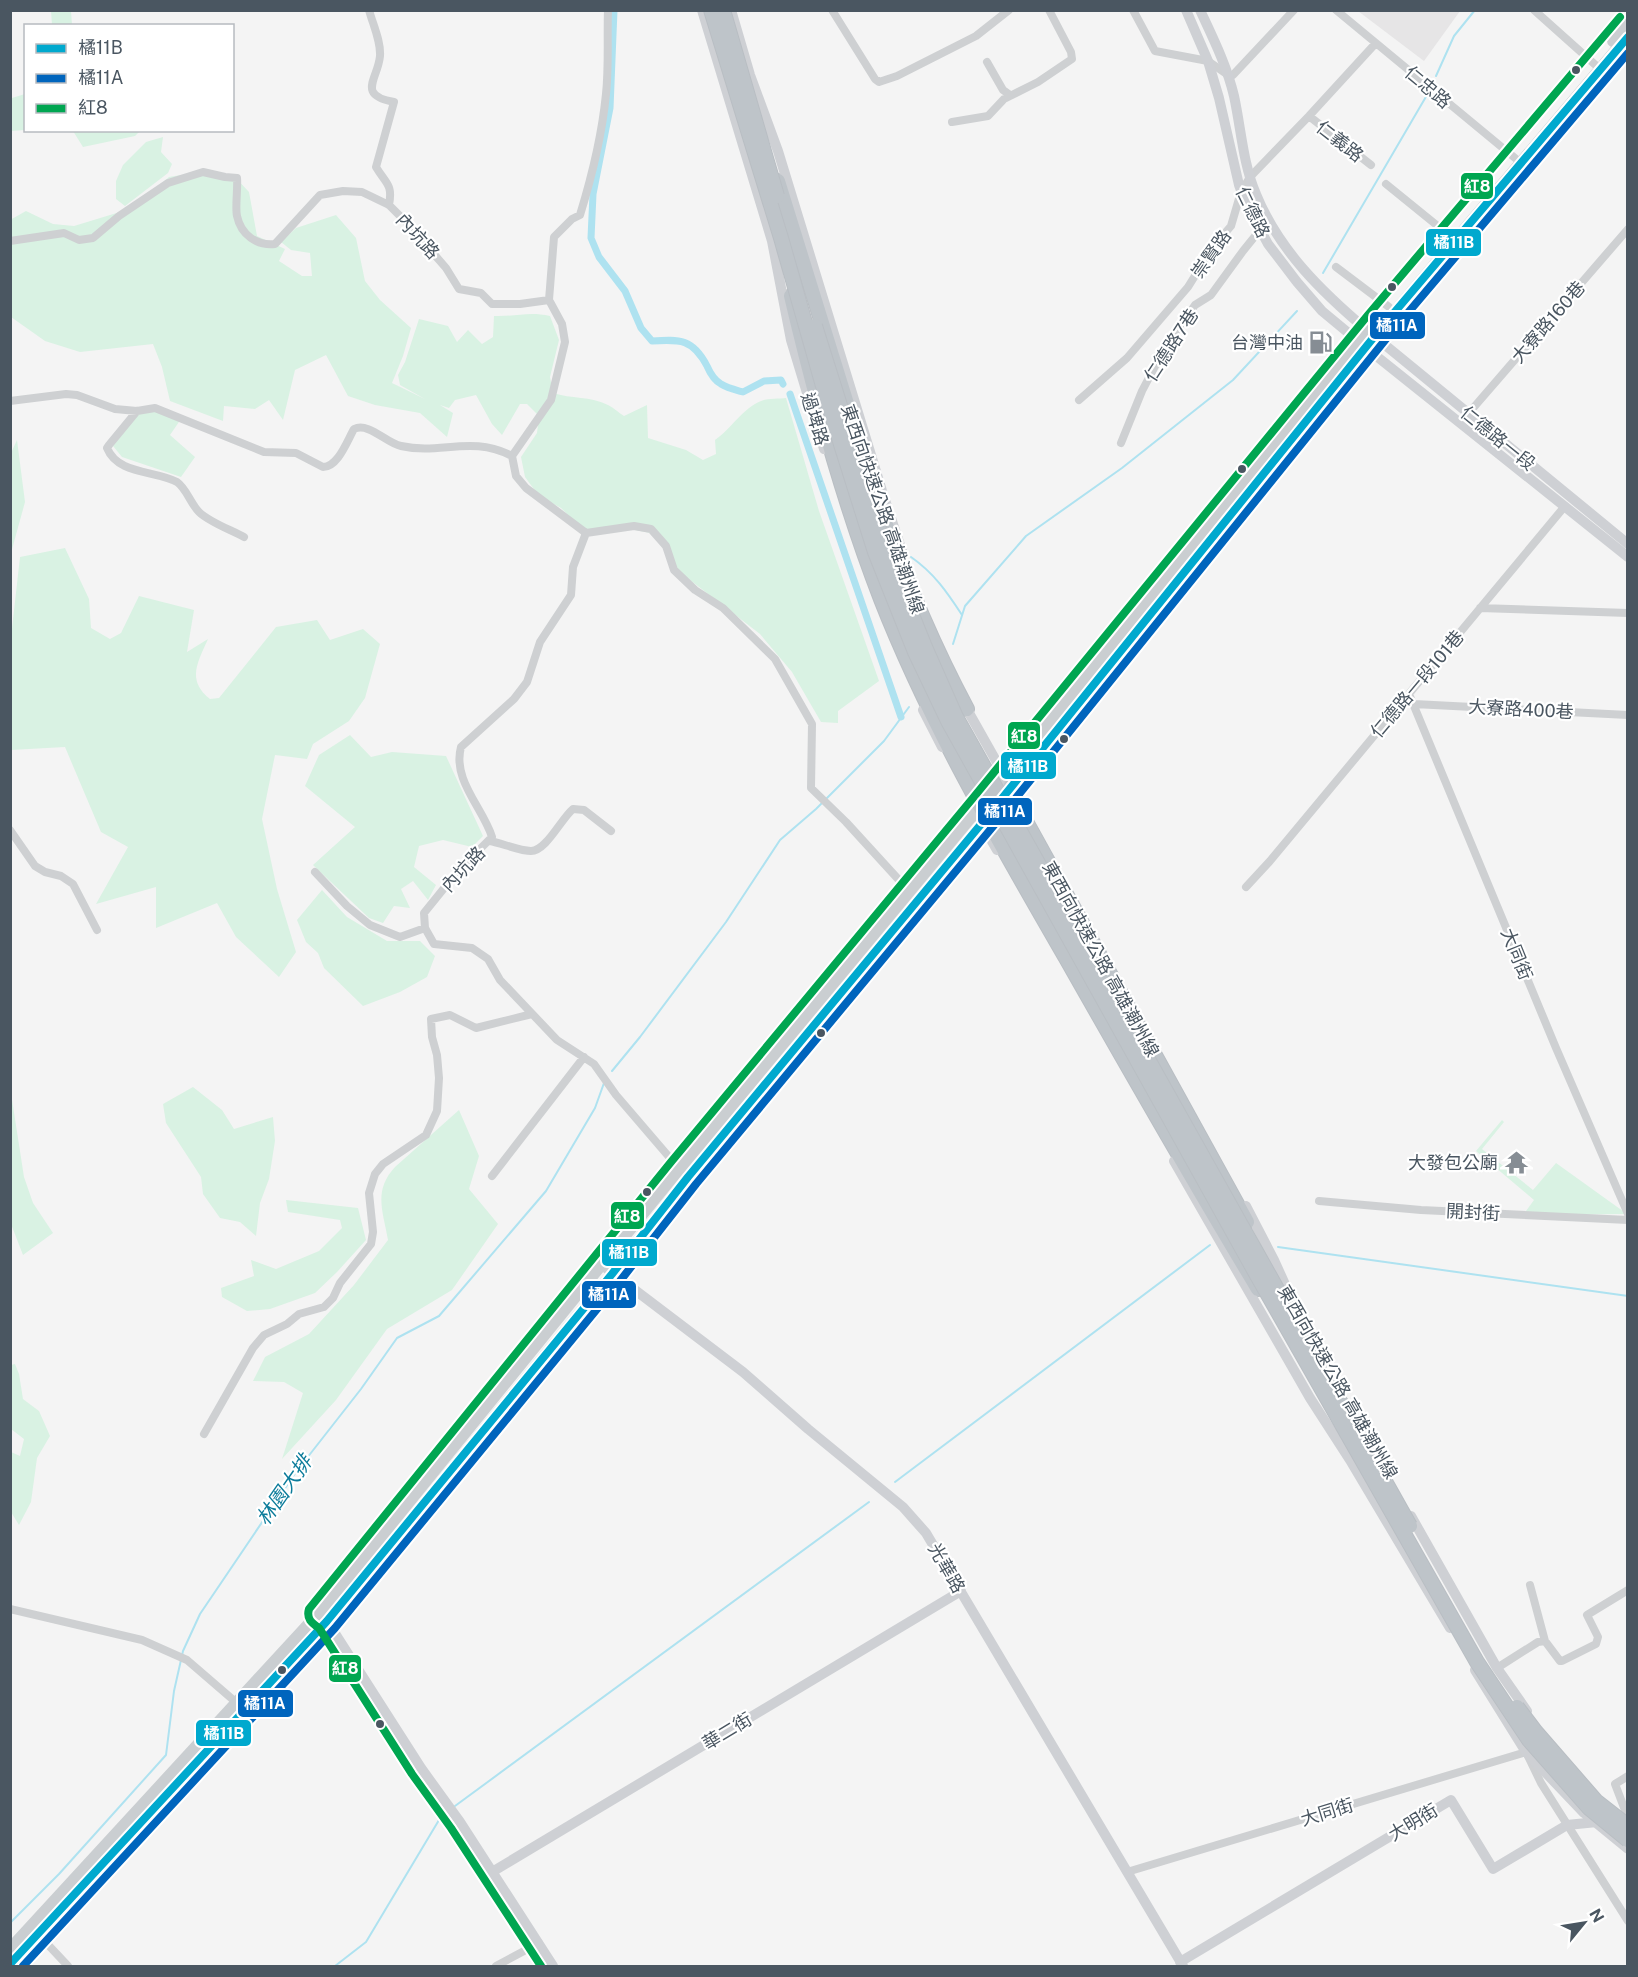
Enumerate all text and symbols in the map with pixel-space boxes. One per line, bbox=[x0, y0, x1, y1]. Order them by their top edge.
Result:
legend bbox=[24, 24, 234, 132]
text: 橘11B bbox=[78, 37, 123, 58]
street label: 仁忠路 bbox=[1401, 62, 1455, 112]
unlabelled marker bbox=[1570, 64, 1582, 76]
text: 橘11A bbox=[78, 67, 124, 88]
text: 紅8 bbox=[78, 97, 108, 118]
street label: 仁義路 bbox=[1312, 116, 1368, 166]
line badge: 紅8 bbox=[1460, 172, 1494, 200]
text: 紅8 bbox=[1464, 177, 1491, 196]
street label: 仁德路 bbox=[1232, 183, 1274, 241]
street label: 內坑路 bbox=[392, 209, 444, 263]
street label: 崇賢路 bbox=[1187, 226, 1235, 282]
line badge: 橘11B bbox=[1425, 228, 1482, 257]
text: 橘11B bbox=[1433, 233, 1474, 252]
street label: 大寮路160巷 bbox=[1507, 277, 1589, 367]
unlabelled marker bbox=[1386, 281, 1398, 293]
street label: 仁德路7巷 bbox=[1140, 305, 1202, 385]
line badge: 橘11A bbox=[1369, 311, 1426, 340]
text: 橘11A bbox=[1375, 316, 1418, 335]
fuel station icon: 台灣中油 bbox=[1308, 329, 1334, 355]
place label: 台灣中油 bbox=[1231, 332, 1303, 353]
street label: 過埤路 bbox=[797, 390, 833, 448]
street label: 東西向快速公路 高雄潮州線 bbox=[837, 401, 929, 617]
street label: 仁德路一段 bbox=[1456, 402, 1540, 474]
unlabelled marker bbox=[1236, 463, 1248, 475]
street label: 仁德路一段101巷 bbox=[1366, 626, 1468, 742]
street label: 大寮路400巷 bbox=[1468, 696, 1574, 722]
line badge: 紅8 bbox=[1007, 721, 1041, 750]
text: 紅8 bbox=[1011, 727, 1038, 746]
unlabelled marker bbox=[1058, 733, 1070, 745]
line badge: 橘11B bbox=[1000, 751, 1057, 780]
text: 橘11B bbox=[1007, 757, 1048, 776]
line badge: 橘11A bbox=[977, 797, 1033, 826]
text: 橘11A bbox=[983, 802, 1026, 821]
street label: 內坑路 bbox=[437, 842, 489, 896]
street label: 東西向快速公路 高雄潮州線 bbox=[1038, 858, 1164, 1060]
street label: 大同街 bbox=[1497, 925, 1537, 983]
unlabelled marker bbox=[815, 1027, 827, 1039]
temple icon: 大發包公廟 bbox=[1503, 1149, 1529, 1175]
place label: 大發包公廟 bbox=[1408, 1152, 1498, 1173]
unlabelled marker bbox=[641, 1186, 653, 1198]
street label: 開封街 bbox=[1445, 1200, 1501, 1224]
line badge: 紅8 bbox=[610, 1201, 645, 1230]
text: 紅8 bbox=[614, 1207, 641, 1226]
line badge: 橘11B bbox=[601, 1238, 658, 1267]
text: 橘11B bbox=[608, 1243, 649, 1262]
line badge: 橘11A bbox=[581, 1280, 637, 1309]
street label: 東西向快速公路 高雄潮州線 bbox=[1274, 1281, 1402, 1483]
text: 橘11A bbox=[587, 1285, 630, 1304]
water label: 林園大排 bbox=[251, 1448, 318, 1530]
street label: 光華路 bbox=[924, 1539, 970, 1597]
line badge: 紅8 bbox=[328, 1654, 362, 1683]
text: 紅8 bbox=[332, 1659, 359, 1678]
unlabelled marker bbox=[276, 1664, 288, 1676]
line badge: 橘11A bbox=[237, 1689, 294, 1718]
text: 橘11A bbox=[243, 1694, 286, 1713]
street label: 華二街 bbox=[698, 1708, 756, 1754]
unlabelled marker bbox=[374, 1718, 386, 1730]
line badge: 橘11B bbox=[195, 1719, 252, 1747]
text: 橘11B bbox=[203, 1724, 244, 1743]
street label: 大同街 bbox=[1298, 1794, 1356, 1830]
street label: 大明街 bbox=[1384, 1799, 1442, 1845]
north arrow bbox=[1554, 1893, 1614, 1953]
text: N bbox=[1585, 1906, 1608, 1926]

